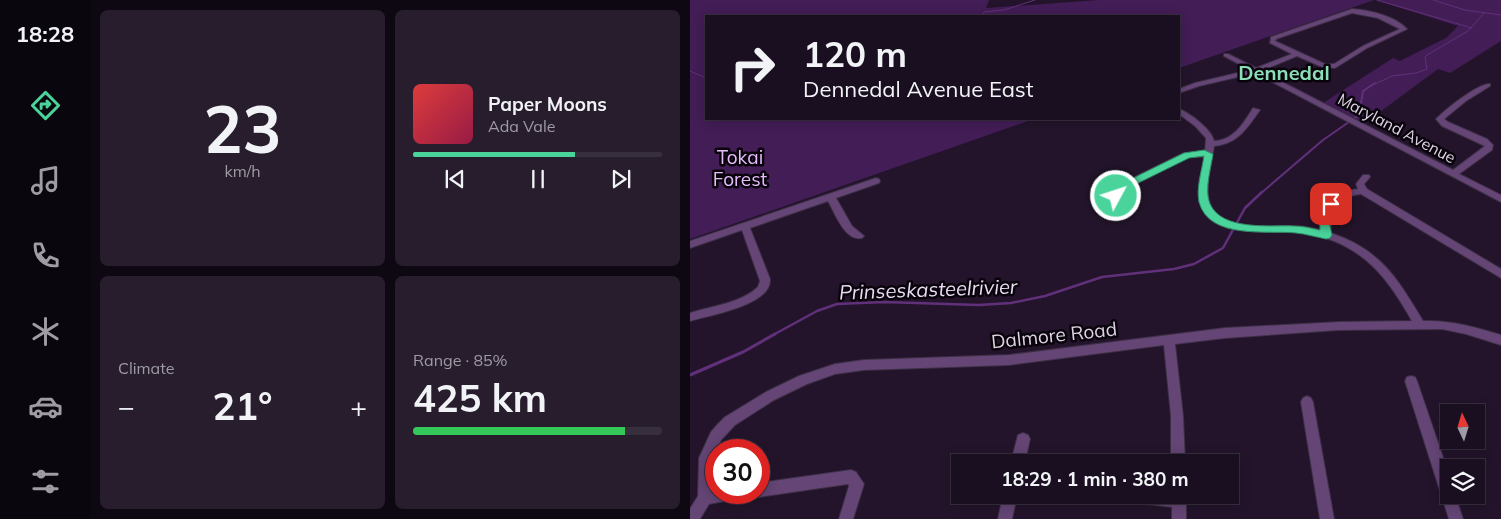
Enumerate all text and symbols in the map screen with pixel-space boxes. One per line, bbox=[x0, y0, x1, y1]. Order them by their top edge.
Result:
text: 18:28 bbox=[16, 20, 74, 48]
text: 120 m bbox=[803, 32, 907, 76]
icon: right bbox=[720, 35, 785, 100]
district label: Dennedal bbox=[1238, 60, 1330, 85]
text: Dennedal Avenue East bbox=[803, 75, 1033, 103]
icon: directions bbox=[28, 88, 63, 123]
text: 23 bbox=[203, 88, 282, 169]
street label: Maryland Avenue bbox=[1335, 89, 1459, 167]
text: Paper Moons bbox=[488, 92, 607, 116]
text: Ada Vale bbox=[488, 116, 555, 136]
park label: Tokai Forest bbox=[713, 145, 767, 191]
text: km/h bbox=[224, 161, 261, 181]
icon: music bbox=[28, 163, 63, 198]
icon: previous bbox=[441, 165, 469, 193]
icon: pause bbox=[524, 165, 552, 193]
icon: next bbox=[607, 165, 635, 193]
position arrow bbox=[1089, 169, 1141, 221]
pin bbox=[1310, 183, 1352, 225]
icon: arrive bbox=[1317, 190, 1345, 218]
icon: phone bbox=[28, 238, 63, 273]
water label: Prinseskasteelrivier bbox=[838, 273, 1018, 305]
icon: climate bbox=[28, 314, 63, 349]
street label: Dalmore Road bbox=[990, 316, 1118, 354]
text: Range · 85% bbox=[413, 350, 508, 370]
text: Climate bbox=[118, 358, 174, 378]
text: 425 km bbox=[413, 374, 547, 422]
text: 21° bbox=[212, 382, 273, 430]
icon: car bbox=[28, 389, 63, 424]
text: − bbox=[118, 389, 135, 424]
text: + bbox=[350, 389, 367, 424]
north arrow bbox=[1440, 404, 1485, 449]
map controls bbox=[1440, 404, 1485, 504]
speed limit sign: 30 bbox=[705, 439, 770, 504]
button: layers bbox=[1440, 459, 1485, 504]
icon: filters bbox=[28, 464, 63, 499]
text: 18:29 · 1 min · 380 m bbox=[1001, 467, 1189, 491]

